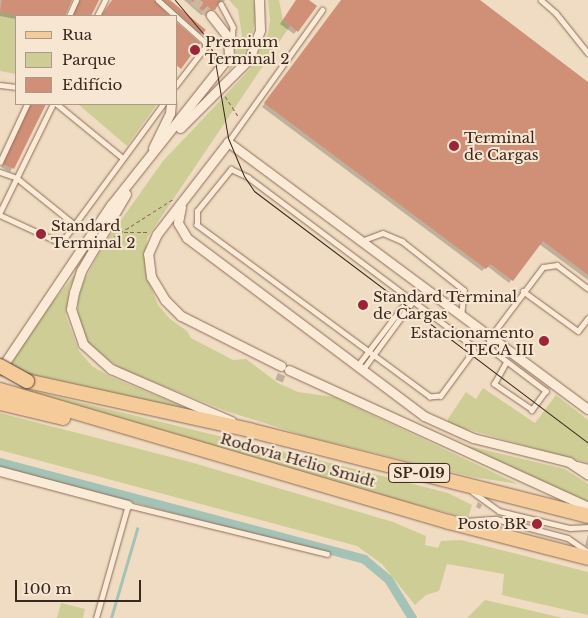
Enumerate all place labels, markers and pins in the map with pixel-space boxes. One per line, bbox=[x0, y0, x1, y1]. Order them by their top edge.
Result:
place label: Premium Terminal 2 bbox=[205, 32, 289, 67]
marker: Premium Terminal 2 bbox=[189, 44, 201, 56]
place label: Terminal de Cargas bbox=[464, 128, 539, 163]
marker: Terminal de Cargas bbox=[448, 140, 460, 152]
place label: Standard Terminal 2 bbox=[51, 216, 135, 251]
marker: Standard Terminal 2 bbox=[35, 228, 47, 240]
place label: Standard Terminal de Cargas bbox=[373, 287, 518, 322]
marker: Standard Terminal de Cargas bbox=[357, 299, 369, 311]
place label: Estacionamento TECA III bbox=[410, 323, 534, 358]
marker: Estacionamento TECA III bbox=[538, 335, 550, 347]
place label: Posto BR bbox=[458, 515, 527, 533]
marker: Posto BR bbox=[531, 518, 543, 530]

